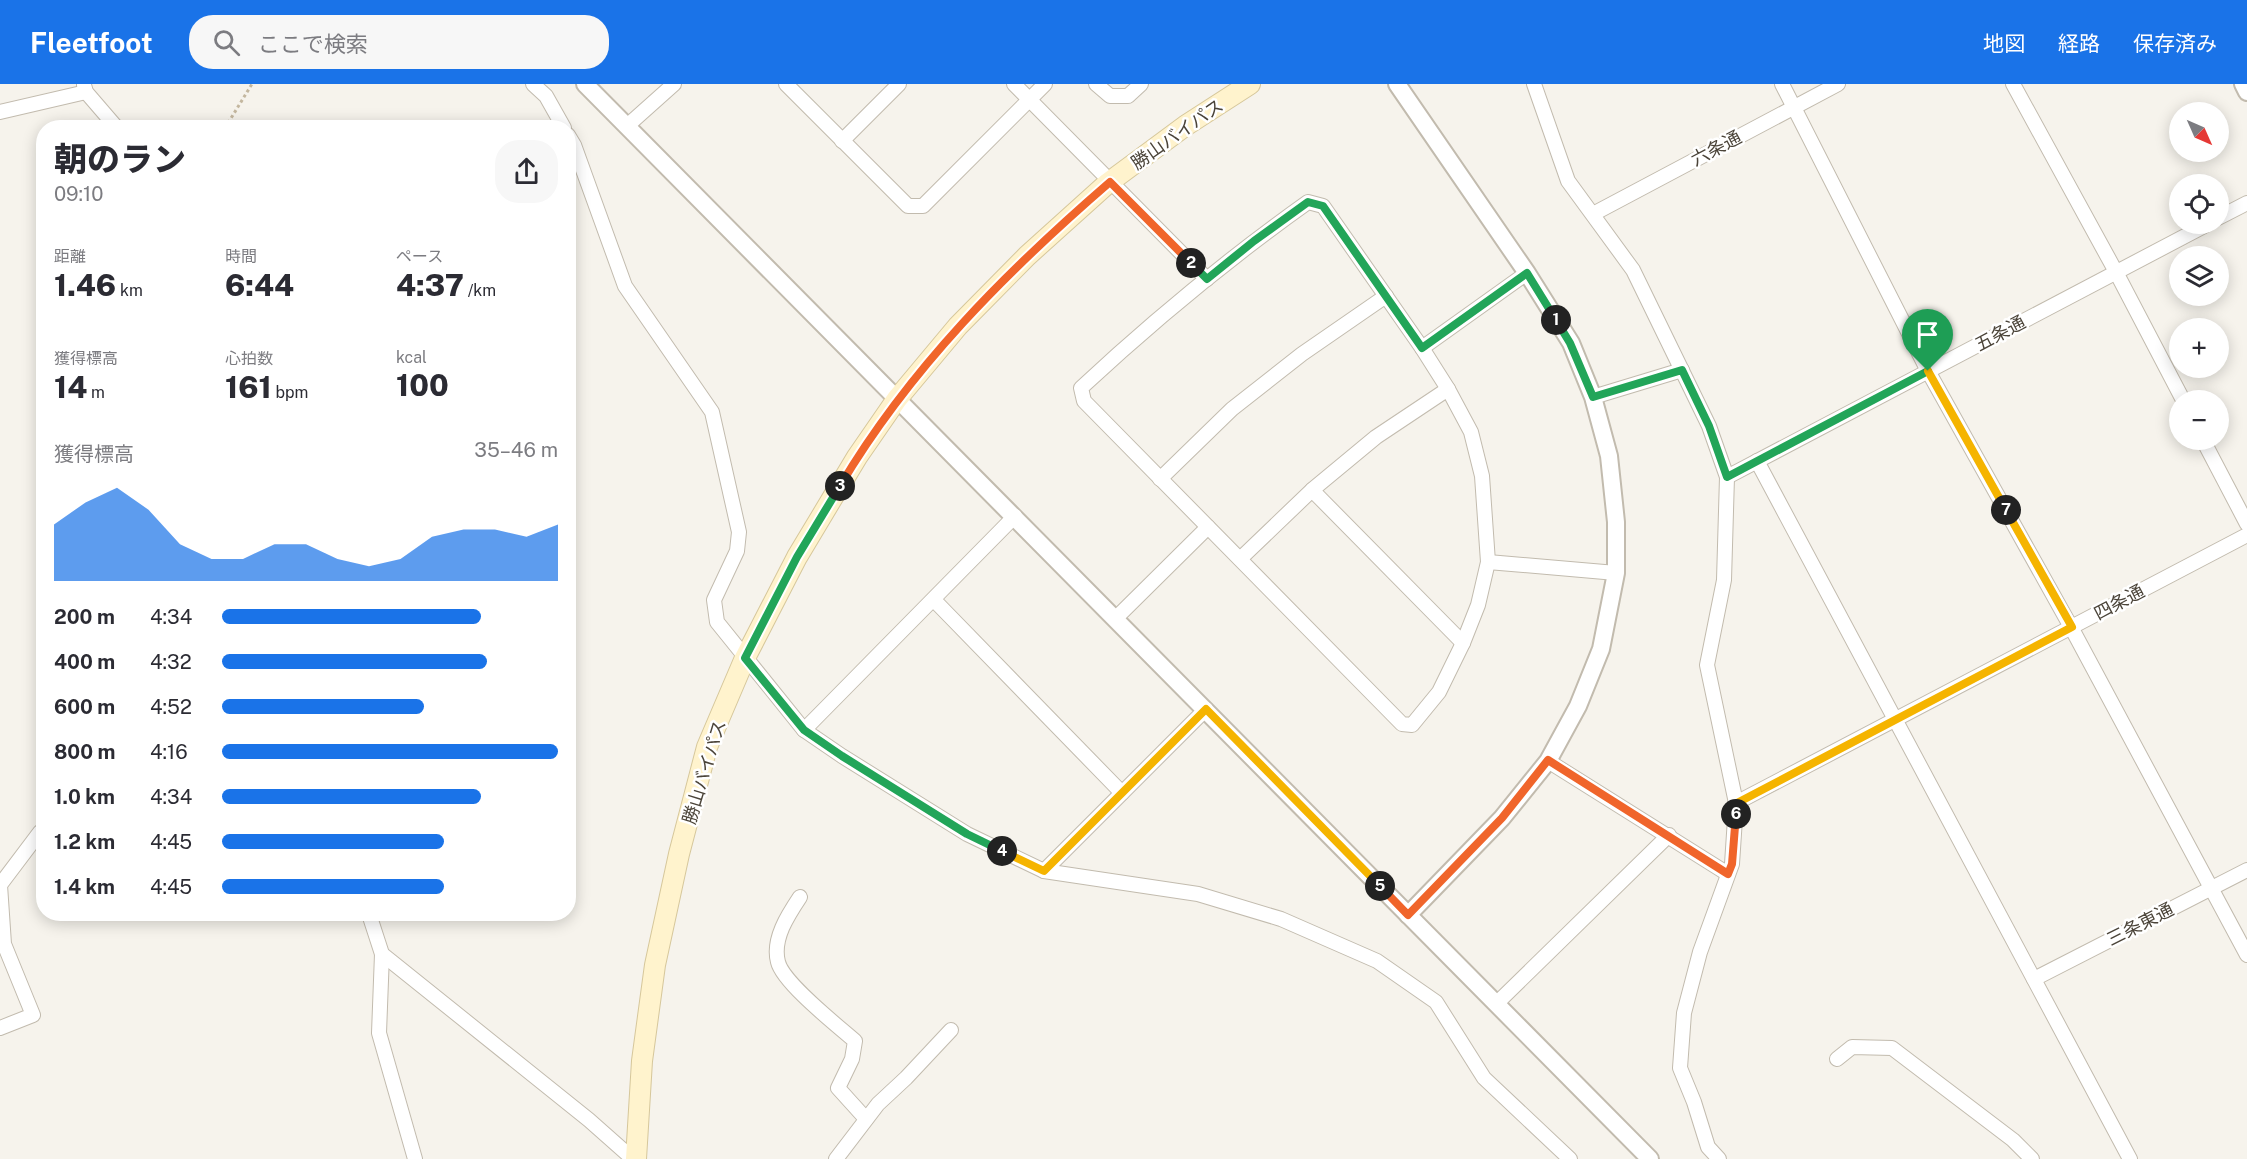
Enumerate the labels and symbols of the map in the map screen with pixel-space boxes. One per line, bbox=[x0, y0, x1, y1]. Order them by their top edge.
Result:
street label: 勝山バイパス bbox=[1127, 95, 1227, 173]
north arrow bbox=[2169, 102, 2229, 162]
street label: 六条通 bbox=[1687, 126, 1745, 170]
pin: 2 bbox=[1176, 248, 1206, 278]
pin: 1 bbox=[1541, 305, 1571, 335]
pin bbox=[1902, 309, 1953, 371]
street label: 五条通 bbox=[1971, 311, 2029, 355]
pin: 3 bbox=[825, 471, 855, 501]
pin: 7 bbox=[1991, 495, 2021, 525]
street label: 四条通 bbox=[2090, 580, 2148, 624]
street label: 勝山バイパス bbox=[678, 717, 730, 827]
pin: 6 bbox=[1721, 799, 1751, 829]
pin: 4 bbox=[987, 836, 1017, 866]
pin: 5 bbox=[1365, 871, 1395, 901]
street label: 三条東通 bbox=[2103, 898, 2177, 950]

